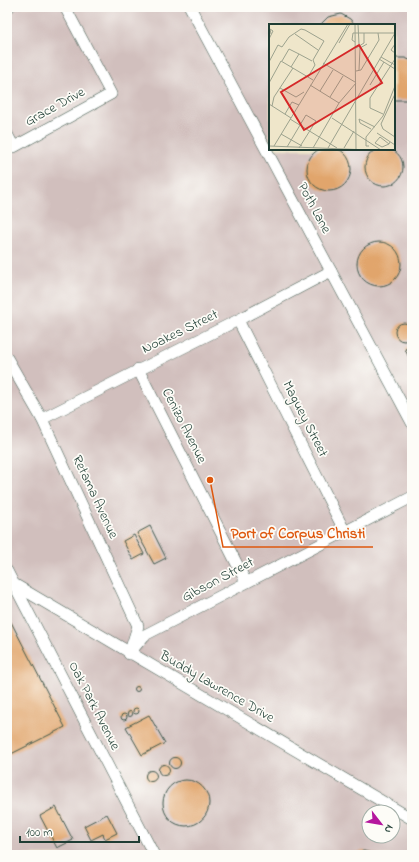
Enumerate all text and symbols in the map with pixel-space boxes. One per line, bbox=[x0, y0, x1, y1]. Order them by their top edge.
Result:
inset map bbox=[269, 24, 395, 150]
street label: Grace Drive bbox=[21, 81, 90, 132]
street label: Poth Lane bbox=[292, 179, 337, 238]
street label: Noakes Street bbox=[138, 304, 222, 360]
street label: Maguey Street bbox=[276, 377, 333, 462]
street label: Cenizo Avenue bbox=[156, 385, 212, 468]
street label: Retama Avenue bbox=[66, 452, 124, 543]
callout: Port of Corpus Christi bbox=[223, 520, 373, 547]
text: Port of Corpus Christi bbox=[231, 523, 365, 545]
street label: Gibson Street bbox=[178, 552, 258, 608]
street label: Buddy Lawrence Drive bbox=[154, 645, 279, 730]
street label: Oak Park Avenue bbox=[63, 658, 126, 755]
north arrow bbox=[361, 804, 401, 844]
scale bar bbox=[20, 818, 139, 844]
text: N bbox=[380, 821, 397, 836]
text: 100 m bbox=[26, 824, 53, 842]

